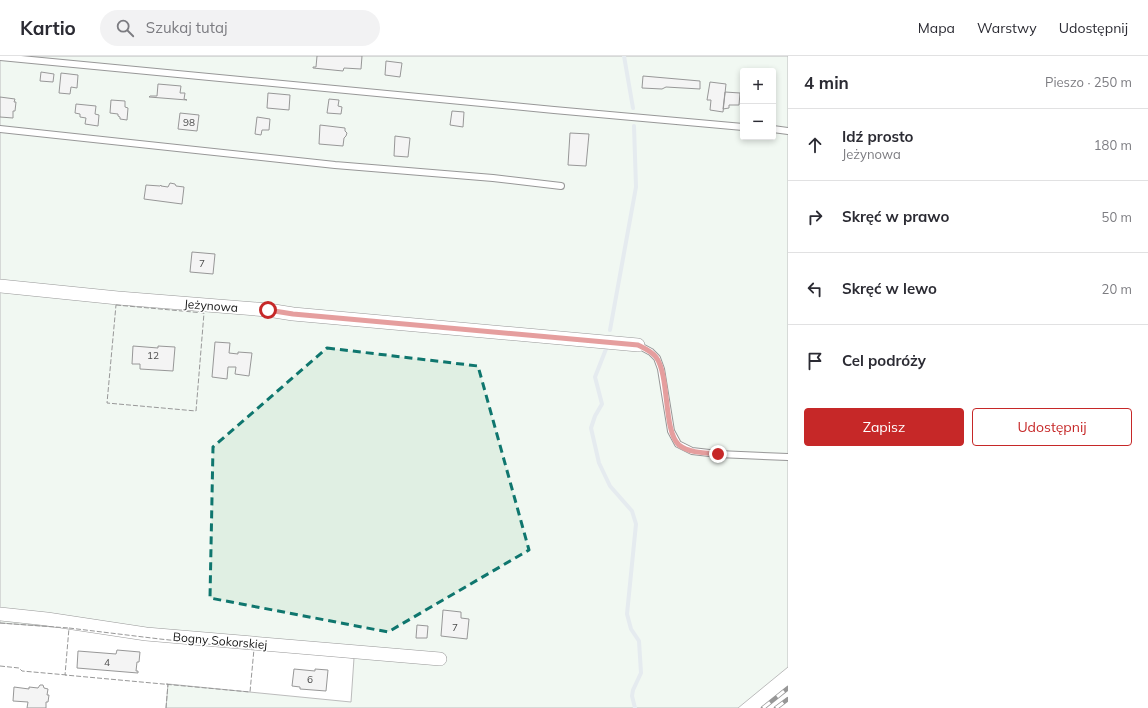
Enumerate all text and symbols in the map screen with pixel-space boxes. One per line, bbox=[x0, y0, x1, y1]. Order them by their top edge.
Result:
search box bbox=[100, 10, 380, 46]
text: Kartio bbox=[20, 16, 76, 40]
icon: search bbox=[114, 17, 136, 39]
text: Szukaj tutaj bbox=[146, 18, 227, 37]
text: Mapa bbox=[918, 19, 955, 37]
text: Warstwy bbox=[977, 19, 1037, 37]
text: Udostępnij bbox=[1059, 19, 1128, 37]
map controls bbox=[740, 68, 776, 140]
button: + bbox=[740, 68, 776, 104]
text: 4 min bbox=[804, 72, 849, 93]
text: Pieszo · 250 m bbox=[1045, 74, 1132, 90]
button: − bbox=[740, 104, 776, 140]
house number: 98 bbox=[183, 116, 195, 129]
text: Idź prosto bbox=[842, 127, 913, 146]
icon: ahead bbox=[804, 134, 826, 156]
text: 180 m bbox=[1094, 137, 1132, 153]
text: Jeżynowa bbox=[842, 146, 901, 162]
icon: right bbox=[804, 206, 826, 228]
text: Skręć w prawo bbox=[842, 207, 949, 226]
text: 50 m bbox=[1102, 209, 1132, 225]
house number: 7 bbox=[199, 257, 205, 270]
icon: left bbox=[804, 278, 826, 300]
text: Skręć w lewo bbox=[842, 279, 937, 298]
text: 20 m bbox=[1102, 281, 1132, 297]
street label: Jeżynowa bbox=[183, 296, 239, 315]
route start bbox=[259, 301, 277, 319]
house number: 12 bbox=[147, 349, 159, 362]
icon: arrive bbox=[804, 350, 826, 372]
text: Cel podróży bbox=[842, 351, 926, 370]
button: Zapisz bbox=[804, 408, 964, 446]
button: Udostępnij bbox=[972, 408, 1132, 446]
route end bbox=[709, 445, 727, 463]
house number: 7 bbox=[452, 621, 458, 634]
street label: Bogny Sokorskiej bbox=[172, 629, 268, 652]
house number: 4 bbox=[104, 656, 110, 669]
house number: 6 bbox=[307, 673, 313, 686]

